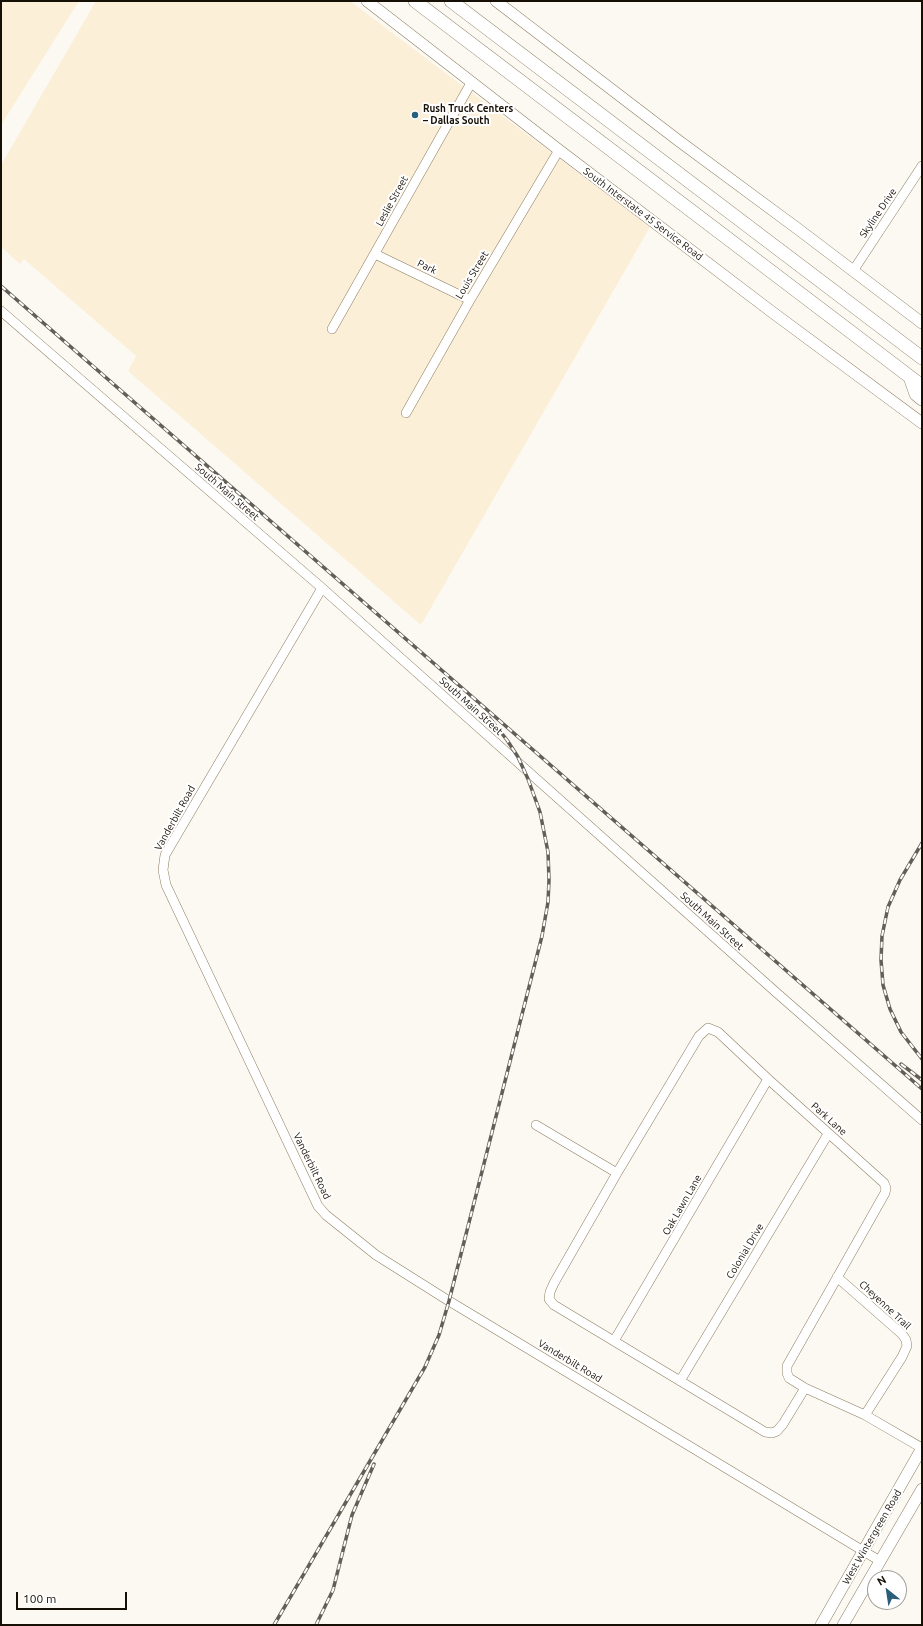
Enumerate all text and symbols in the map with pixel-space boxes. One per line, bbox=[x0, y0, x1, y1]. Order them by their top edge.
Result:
place label: Rush Truck Centers – Dallas South bbox=[423, 103, 513, 126]
marker: Rush Truck Centers – Dallas South bbox=[410, 110, 420, 120]
street label: South Interstate 45 Service Road bbox=[581, 165, 705, 263]
street label: Leslie Street bbox=[373, 174, 411, 228]
street label: Skyline Drive bbox=[857, 186, 899, 240]
street label: Louis Street bbox=[453, 249, 491, 301]
street label: Park bbox=[415, 257, 439, 277]
street label: South Main Street bbox=[193, 461, 261, 523]
street label: South Main Street bbox=[437, 674, 505, 738]
street label: Vanderbilt Road bbox=[152, 783, 198, 853]
street label: South Main Street bbox=[678, 889, 746, 953]
street label: Park Lane bbox=[809, 1100, 849, 1138]
street label: Vanderbilt Road bbox=[291, 1131, 333, 1201]
street label: Oak Lawn Lane bbox=[660, 1173, 704, 1237]
street label: Colonial Drive bbox=[724, 1221, 766, 1281]
street label: Cheyenne Trail bbox=[857, 1278, 913, 1332]
street label: Vanderbilt Road bbox=[536, 1337, 604, 1385]
street label: West Wintergreen Road bbox=[840, 1487, 904, 1587]
north arrow bbox=[867, 1570, 907, 1610]
text: N bbox=[875, 1573, 888, 1588]
scale bar bbox=[18, 1584, 129, 1610]
text: 100 m bbox=[23, 1592, 56, 1605]

